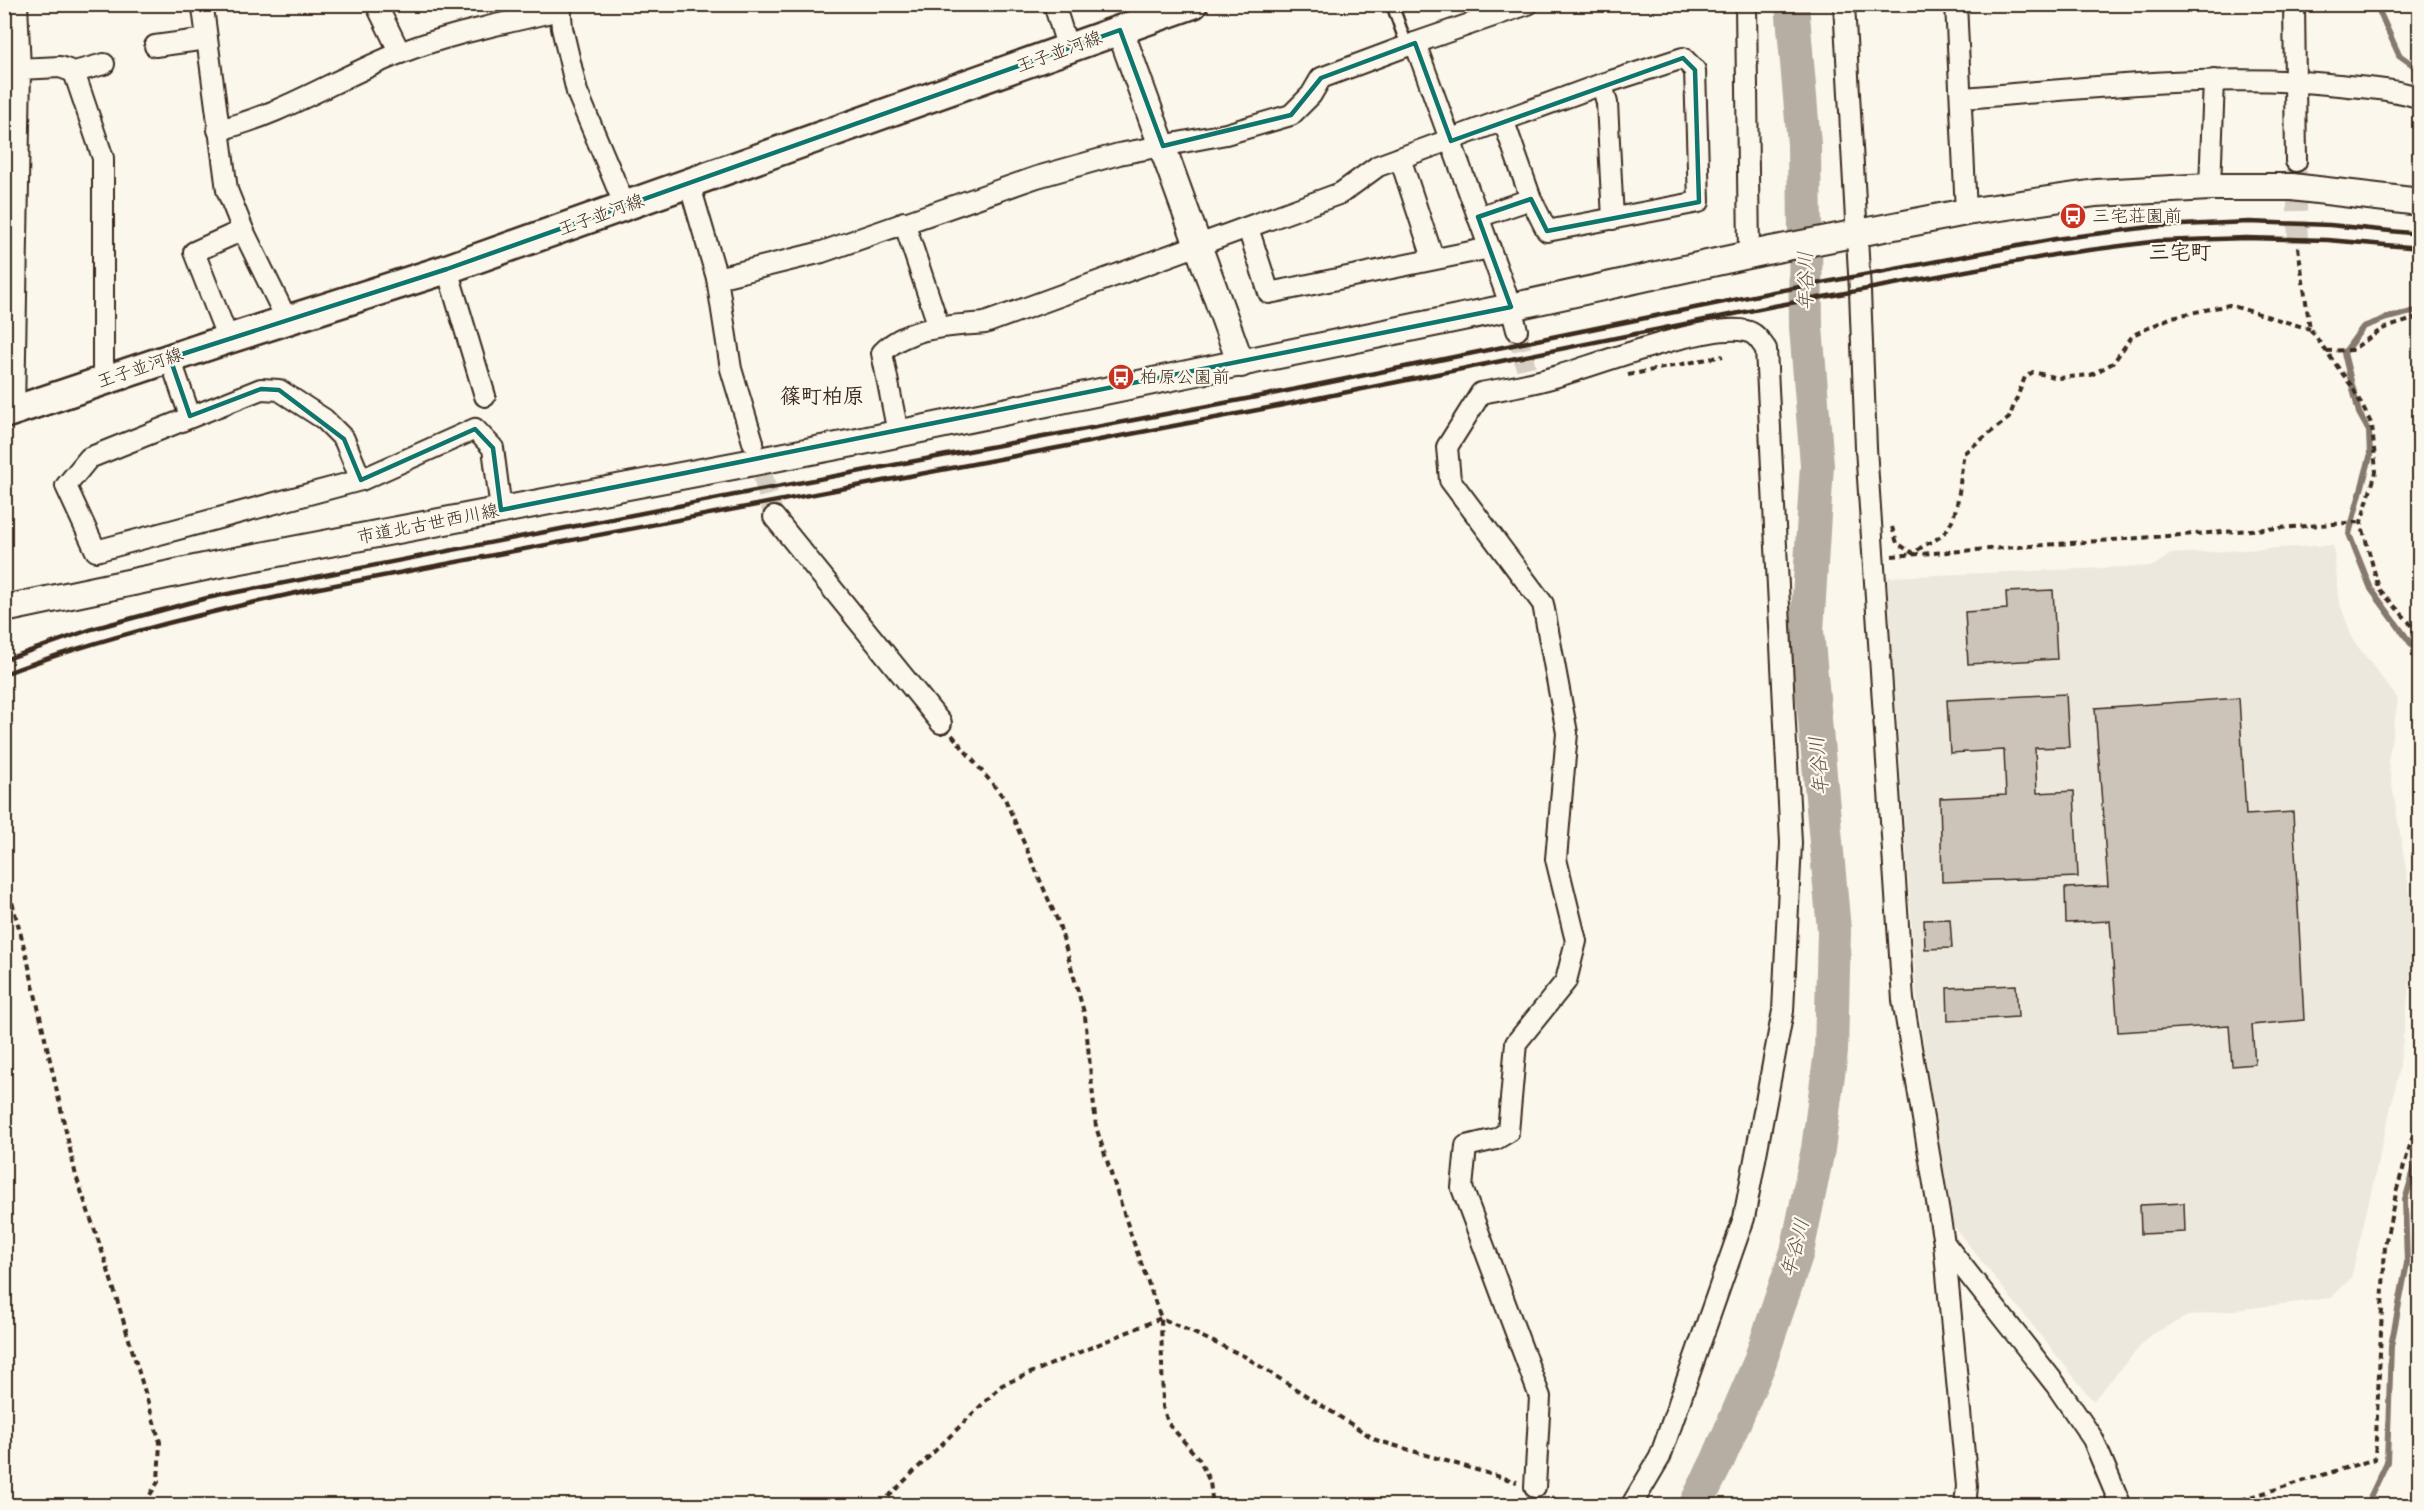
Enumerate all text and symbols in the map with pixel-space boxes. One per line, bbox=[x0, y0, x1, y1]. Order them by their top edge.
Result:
street label: 王子並河線 bbox=[1013, 26, 1105, 78]
street label: 王子並河線 bbox=[555, 189, 647, 241]
bus stop icon: 三宅荘園前 bbox=[2058, 201, 2088, 231]
place label: 三宅荘園前 bbox=[2092, 205, 2182, 228]
district label: 三宅町 bbox=[2149, 239, 2212, 266]
water label: 年谷川 bbox=[1793, 251, 1818, 311]
street label: 王子並河線 bbox=[94, 342, 186, 394]
bus stop icon: 柏原公園前 bbox=[1106, 362, 1136, 392]
place label: 柏原公園前 bbox=[1140, 366, 1230, 389]
district label: 篠町柏原 bbox=[780, 383, 864, 410]
street label: 市道北古世西川線 bbox=[355, 499, 501, 549]
water label: 年谷川 bbox=[1804, 735, 1834, 797]
water label: 年谷川 bbox=[1775, 1216, 1815, 1280]

